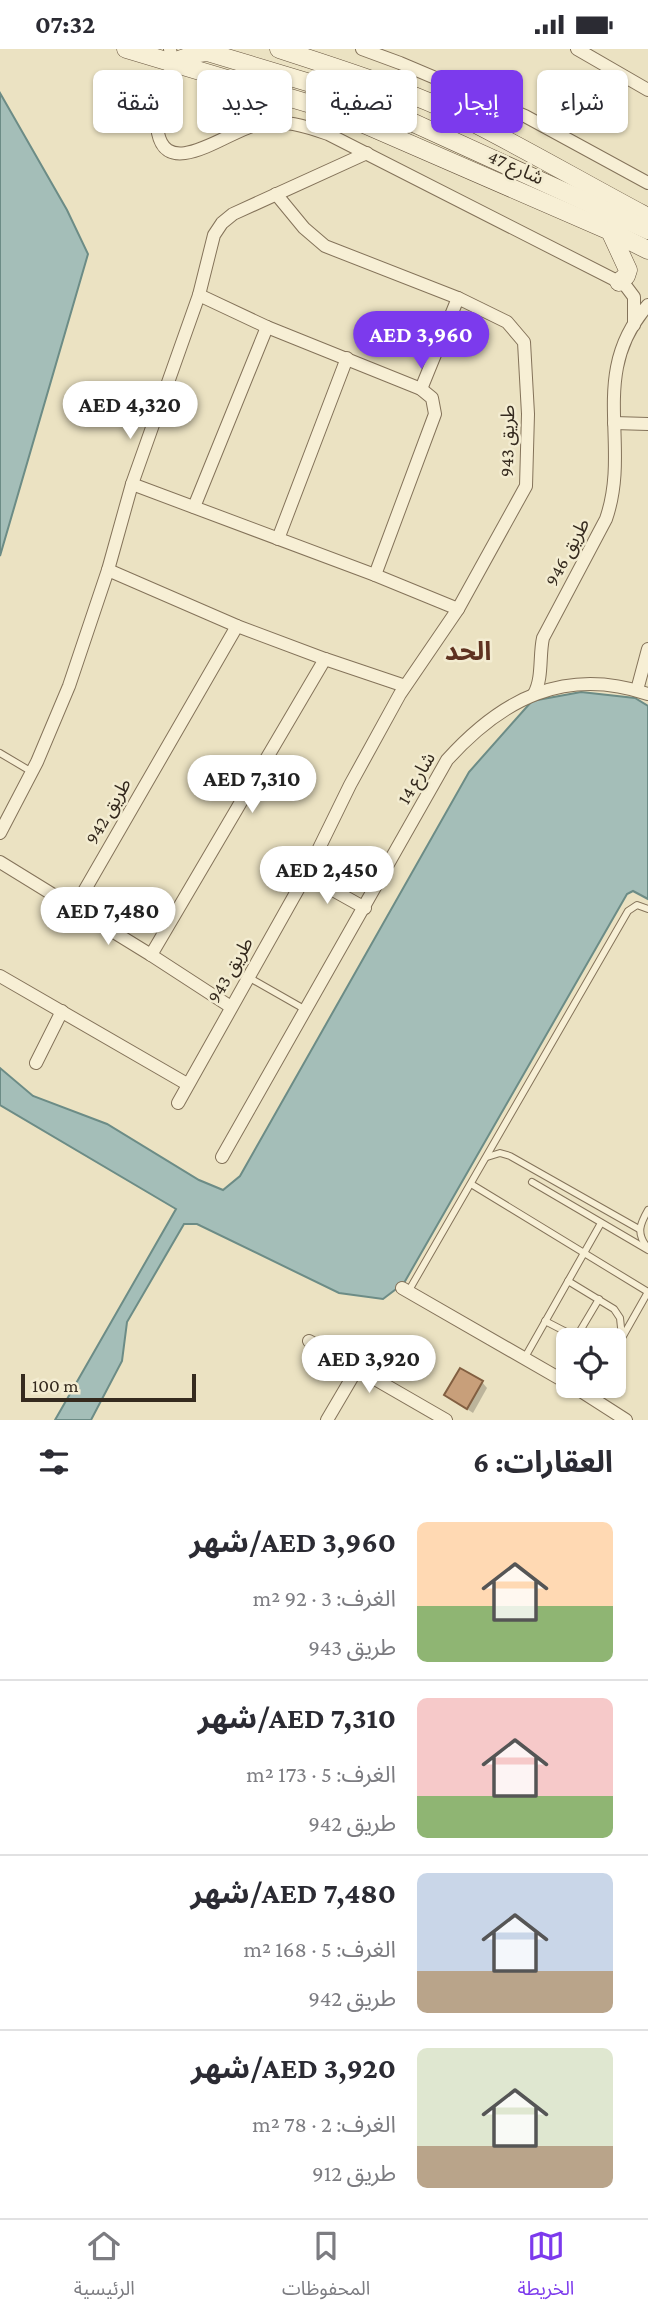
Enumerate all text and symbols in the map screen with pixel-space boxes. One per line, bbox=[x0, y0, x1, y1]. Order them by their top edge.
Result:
text: 07:32 bbox=[35, 10, 95, 39]
chip: شقة bbox=[93, 70, 183, 133]
chip: جديد bbox=[197, 70, 292, 133]
chip: تصفية bbox=[306, 70, 417, 133]
chip: إيجار bbox=[431, 70, 523, 133]
chip: شراء bbox=[537, 70, 628, 133]
street label: شارع 47 bbox=[484, 145, 547, 191]
pin: AED 3,960 bbox=[341, 311, 501, 371]
text: AED 3,960 bbox=[369, 321, 473, 347]
pin: AED 4,320 bbox=[50, 381, 210, 441]
text: AED 4,320 bbox=[79, 391, 181, 417]
street label: طريق 943 bbox=[496, 404, 519, 477]
street label: طريق 946 bbox=[541, 515, 594, 590]
district label: الحد bbox=[445, 637, 491, 666]
street label: شارع 14 bbox=[393, 748, 442, 809]
pin: AED 7,310 bbox=[172, 755, 332, 815]
text: AED 7,310 bbox=[203, 765, 301, 791]
street label: طريق 942 bbox=[81, 774, 136, 848]
pin: AED 2,450 bbox=[247, 847, 407, 906]
text: AED 2,450 bbox=[276, 856, 378, 882]
pin: AED 7,480 bbox=[28, 887, 188, 947]
text: AED 7,480 bbox=[57, 897, 159, 923]
street label: طريق 943 bbox=[203, 933, 258, 1007]
map controls bbox=[556, 1328, 626, 1398]
button: locate bbox=[556, 1328, 626, 1398]
pin: AED 3,920 bbox=[289, 1335, 449, 1395]
text: AED 3,920 bbox=[318, 1345, 420, 1371]
scale bar bbox=[21, 1371, 196, 1403]
text: 100 m bbox=[32, 1375, 79, 1396]
icon: filters bbox=[35, 1443, 73, 1481]
text: العقارات: 6 bbox=[473, 1445, 613, 1478]
text: AED 3,960/شهر bbox=[190, 1525, 396, 1558]
icon: home bbox=[473, 1550, 557, 1634]
text: الغرف: 3 · 92 m² bbox=[253, 1585, 396, 1611]
text: طريق 943 bbox=[308, 1634, 396, 1660]
text: AED 7,310/شهر bbox=[198, 1701, 396, 1734]
icon: home bbox=[473, 1726, 557, 1810]
text: الغرف: 5 · 173 m² bbox=[246, 1761, 396, 1787]
text: طريق 942 bbox=[308, 1810, 396, 1836]
text: AED 7,480/شهر bbox=[190, 1876, 396, 1909]
icon: home bbox=[473, 1901, 557, 1985]
text: الغرف: 5 · 168 m² bbox=[243, 1936, 396, 1962]
text: طريق 942 bbox=[308, 1985, 396, 2011]
text: AED 3,920/شهر bbox=[191, 2051, 396, 2084]
icon: home bbox=[473, 2076, 557, 2160]
text: الغرف: 2 · 78 m² bbox=[252, 2111, 396, 2137]
text: طريق 912 bbox=[312, 2160, 396, 2186]
tab: الرئيسية bbox=[74, 2227, 135, 2309]
tab: المحفوظات bbox=[282, 2227, 370, 2309]
tab: الخريطة bbox=[517, 2227, 574, 2309]

